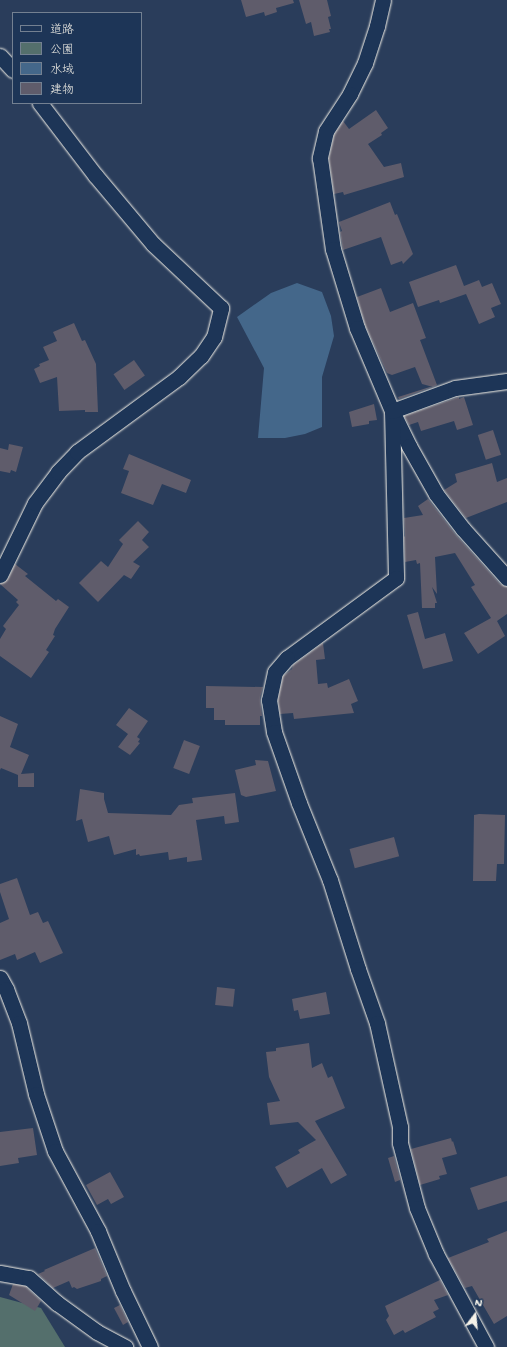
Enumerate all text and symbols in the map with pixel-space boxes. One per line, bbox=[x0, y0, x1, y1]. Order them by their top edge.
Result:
legend bbox=[12, 12, 142, 104]
text: 道路 bbox=[50, 24, 74, 38]
text: 公園 bbox=[50, 44, 74, 58]
text: 水域 bbox=[50, 64, 74, 78]
text: 建物 bbox=[50, 84, 74, 98]
north arrow bbox=[455, 1295, 495, 1335]
text: N bbox=[473, 1297, 483, 1310]

